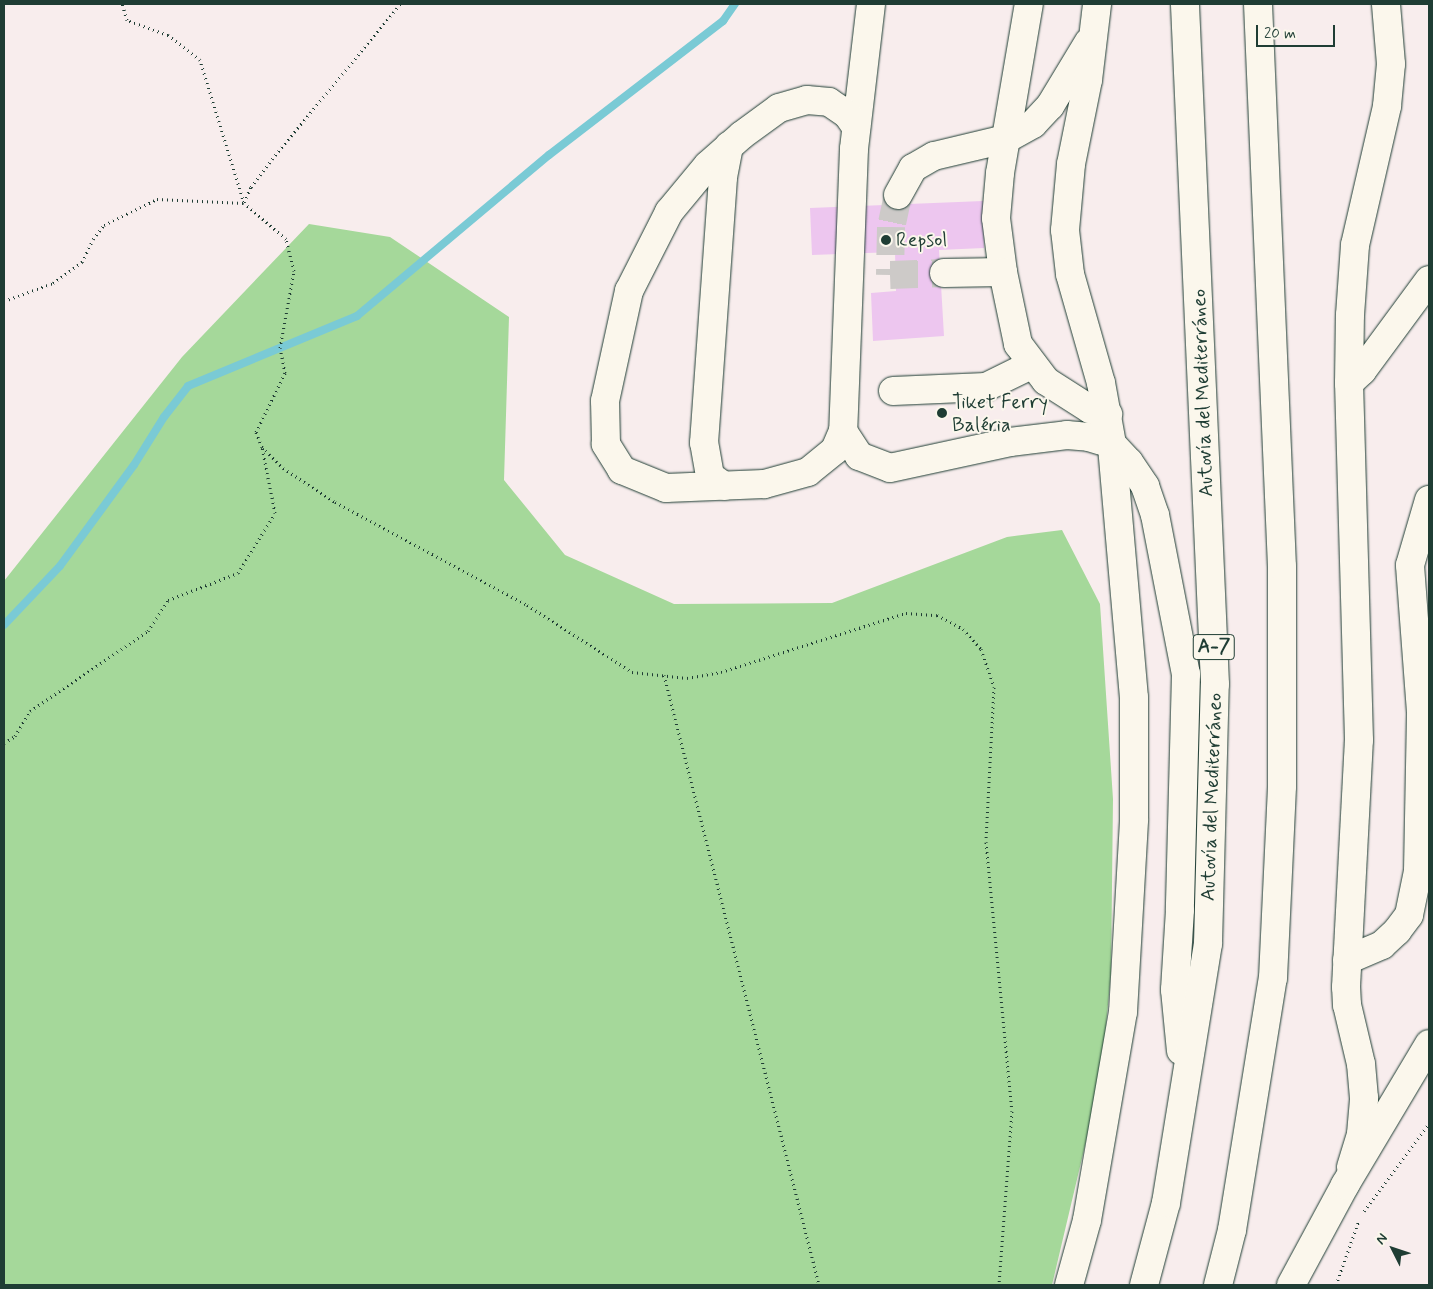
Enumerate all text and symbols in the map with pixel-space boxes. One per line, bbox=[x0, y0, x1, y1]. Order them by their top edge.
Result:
scale bar bbox=[1258, 15, 1337, 47]
text: 20 m bbox=[1264, 24, 1296, 44]
place label: Repsol bbox=[896, 228, 947, 252]
marker: Repsol bbox=[880, 234, 892, 246]
street label: Autovía del Mediterráneo bbox=[1187, 286, 1219, 500]
place label: Tiket Ferry Baléria bbox=[952, 390, 1048, 437]
marker: Tiket Ferry Baléria bbox=[936, 407, 948, 419]
road number: A-7 bbox=[1193, 630, 1235, 664]
street label: Autovía del Mediterráneo bbox=[1196, 690, 1228, 904]
north arrow bbox=[1368, 1224, 1418, 1274]
text: N bbox=[1372, 1230, 1392, 1249]

